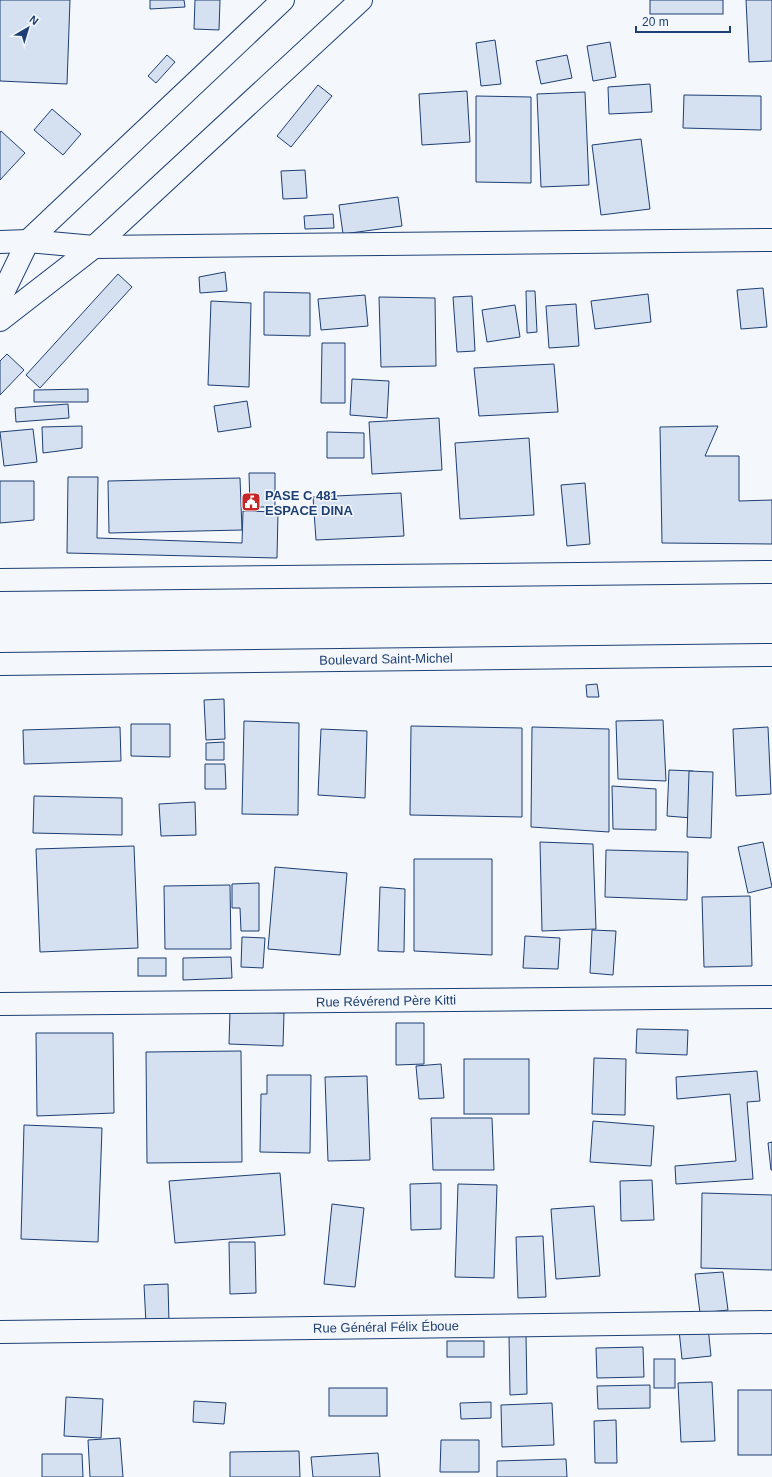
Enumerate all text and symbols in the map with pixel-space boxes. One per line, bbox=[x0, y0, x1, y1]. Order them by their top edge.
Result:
north arrow bbox=[8, 8, 48, 48]
scale bar bbox=[636, 8, 730, 34]
text: N bbox=[27, 13, 41, 27]
text: 20 m bbox=[642, 15, 669, 29]
place label: PASE C 481 ESPACE DINA bbox=[265, 488, 353, 518]
public building icon: PASE C 481 ESPACE DINA bbox=[240, 491, 262, 513]
street label: Boulevard Saint-Michel bbox=[319, 650, 453, 668]
street label: Rue Révérend Père Kitti bbox=[316, 992, 456, 1010]
street label: Rue Général Félix Éboue bbox=[313, 1318, 459, 1336]

